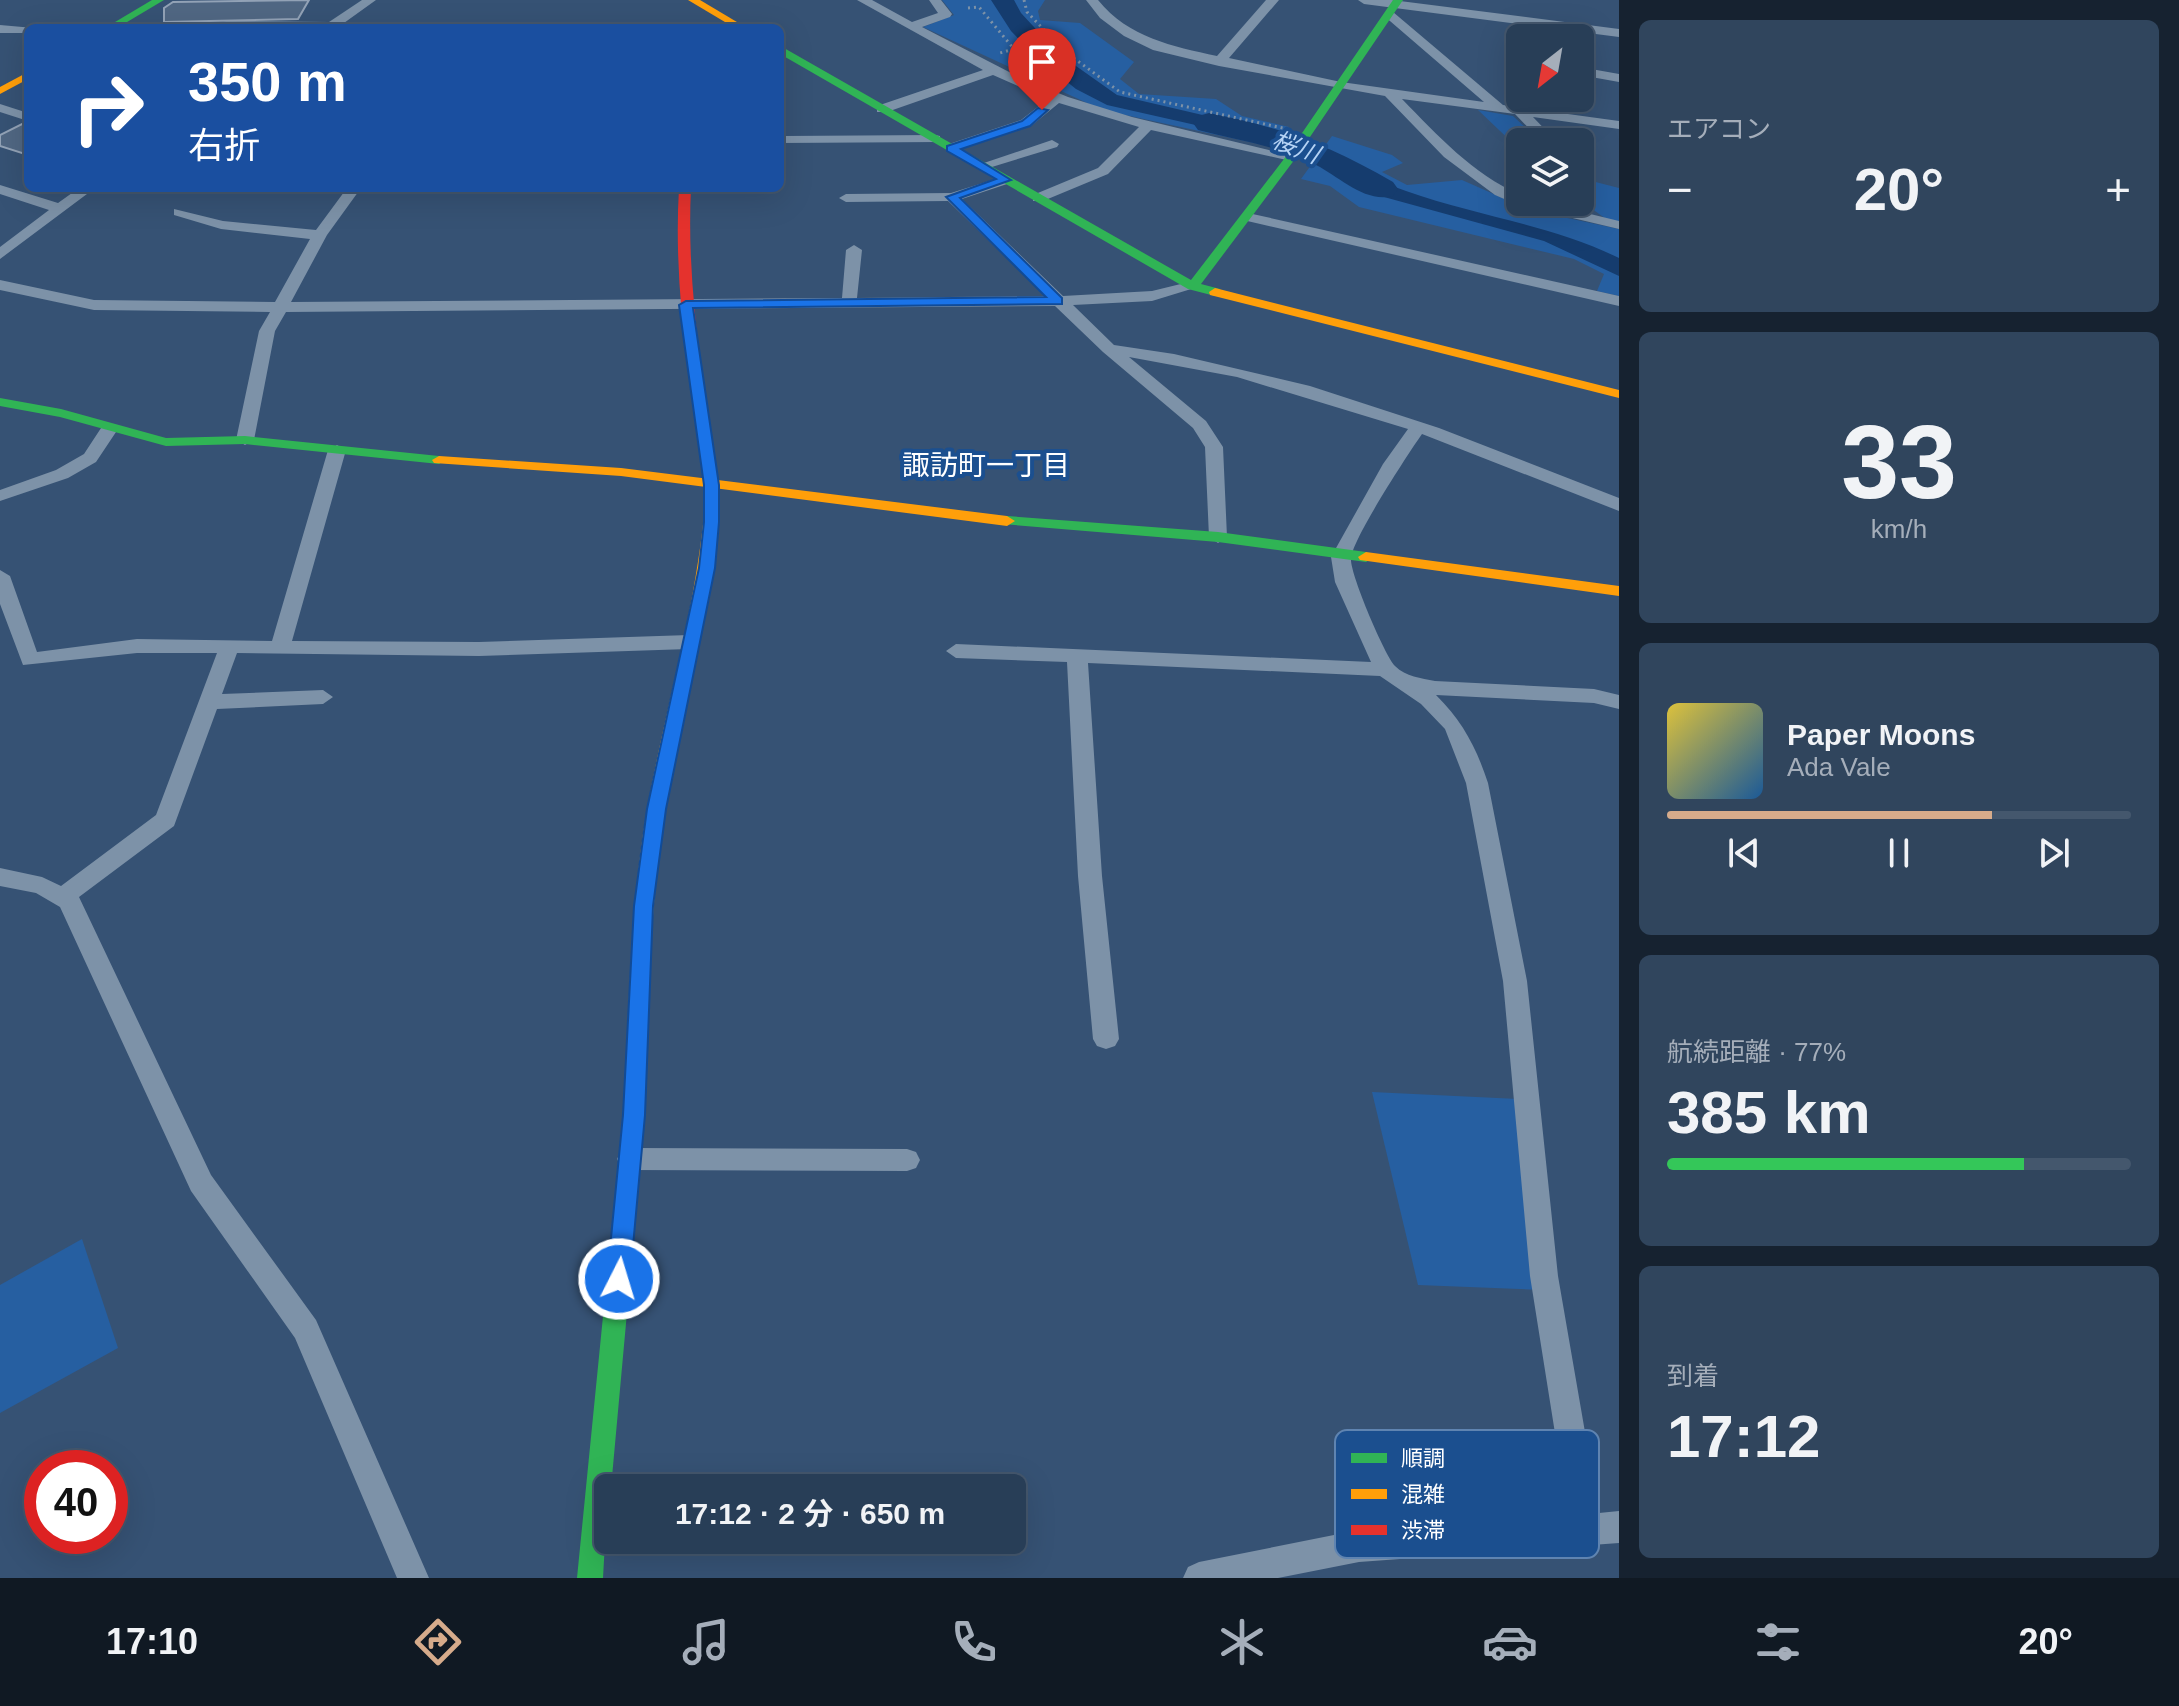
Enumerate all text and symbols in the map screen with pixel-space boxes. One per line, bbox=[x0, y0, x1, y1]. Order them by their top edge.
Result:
north arrow bbox=[1506, 24, 1594, 112]
map controls bbox=[1506, 24, 1594, 216]
pin bbox=[1008, 28, 1076, 110]
icon: arrive bbox=[1020, 40, 1064, 84]
text: 350 m bbox=[188, 50, 347, 113]
icon: right bbox=[56, 56, 160, 160]
text: エアコン bbox=[1667, 114, 1771, 144]
text: 右折 bbox=[188, 125, 260, 166]
water label: 桜川 bbox=[1269, 126, 1326, 169]
button: layers bbox=[1506, 128, 1594, 216]
text: 20° bbox=[1854, 156, 1944, 223]
text: − bbox=[1667, 165, 1693, 214]
text: + bbox=[2105, 165, 2131, 214]
text: 33 bbox=[1841, 404, 1957, 520]
district label: 諏訪町一丁目 bbox=[902, 450, 1070, 481]
text: km/h bbox=[1871, 514, 1927, 544]
text: Paper Moons bbox=[1787, 718, 1975, 751]
text: Ada Vale bbox=[1787, 752, 1891, 782]
icon: previous bbox=[1722, 831, 1766, 875]
icon: pause bbox=[1877, 831, 1921, 875]
icon: next bbox=[2032, 831, 2076, 875]
text: 航続距離 · 77% bbox=[1667, 1037, 1846, 1067]
text: 385 km bbox=[1667, 1079, 1871, 1146]
position arrow bbox=[577, 1237, 661, 1321]
text: 到着 bbox=[1667, 1361, 1719, 1391]
text: 17:12 bbox=[1667, 1403, 1820, 1470]
legend bbox=[1335, 1430, 1599, 1558]
text: 順調 bbox=[1401, 1446, 1445, 1471]
speed limit sign: 40 bbox=[24, 1450, 128, 1554]
text: 混雑 bbox=[1401, 1482, 1445, 1507]
text: 17:12 · 2 分 · 650 m bbox=[675, 1497, 945, 1530]
text: 渋滞 bbox=[1401, 1518, 1445, 1543]
icon: directions bbox=[410, 1614, 466, 1670]
icon: music bbox=[678, 1614, 734, 1670]
icon: phone bbox=[946, 1614, 1002, 1670]
icon: climate bbox=[1214, 1614, 1270, 1670]
icon: car bbox=[1482, 1614, 1538, 1670]
icon: filters bbox=[1750, 1614, 1806, 1670]
text: 17:10 bbox=[106, 1621, 198, 1662]
text: 20° bbox=[2018, 1621, 2073, 1662]

